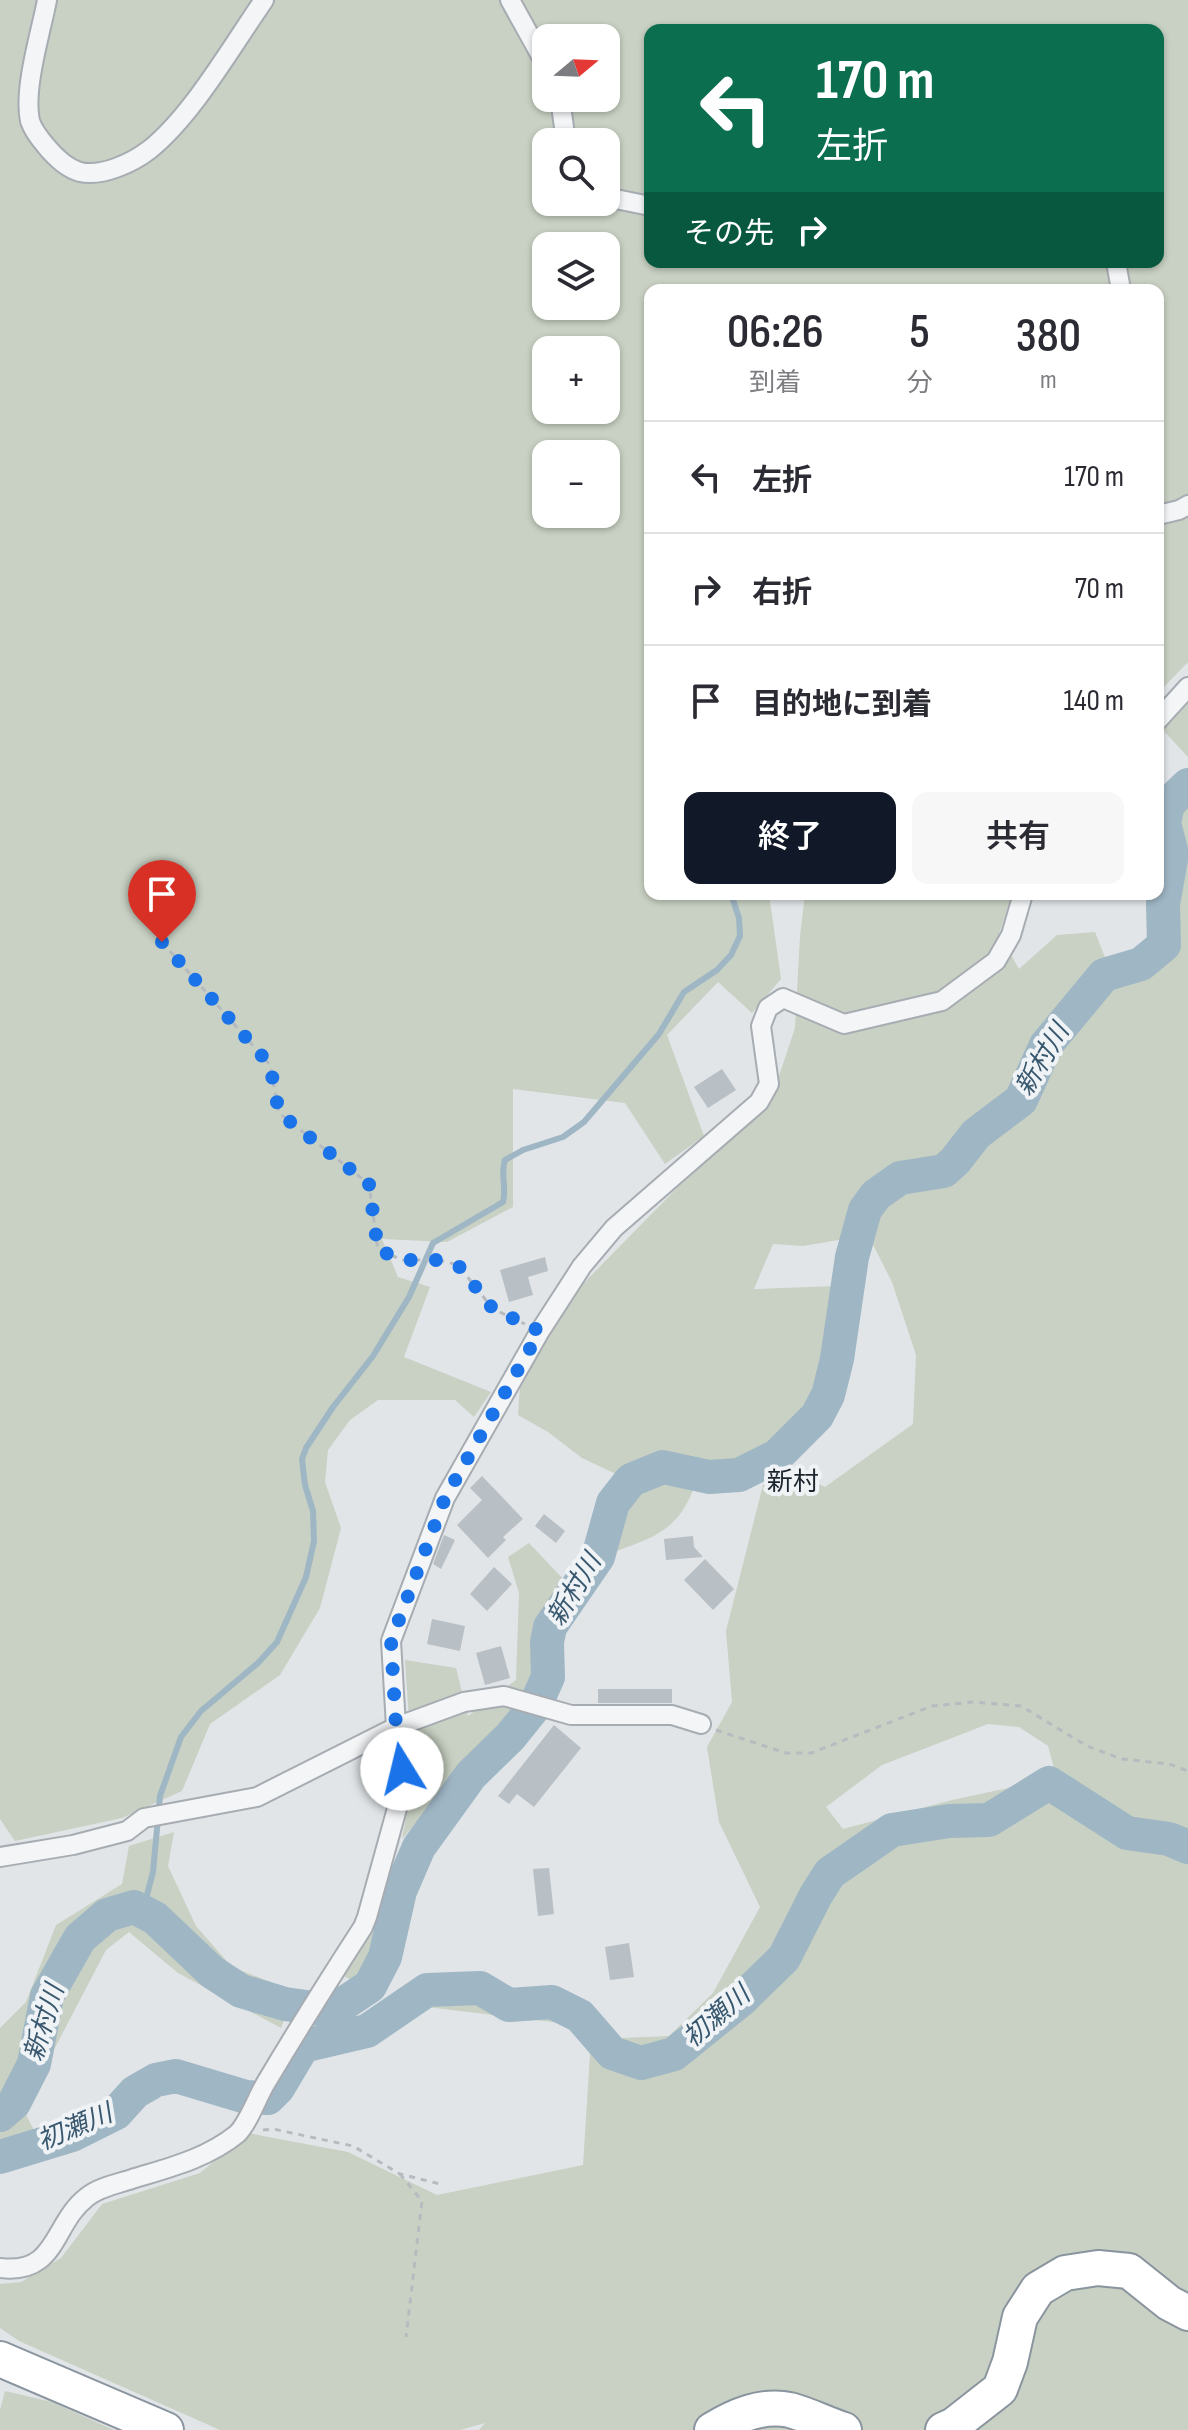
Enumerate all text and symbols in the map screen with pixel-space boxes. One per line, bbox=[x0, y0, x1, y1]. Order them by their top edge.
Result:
north arrow bbox=[532, 24, 620, 112]
map controls bbox=[532, 24, 620, 528]
text: 170 m bbox=[816, 48, 934, 115]
icon: left bbox=[684, 56, 788, 160]
text: 左折 bbox=[816, 126, 888, 169]
button: search bbox=[532, 128, 620, 216]
icon: right bbox=[790, 208, 834, 252]
text: その先 bbox=[684, 216, 774, 252]
button: layers bbox=[532, 232, 620, 320]
text: 06:26 bbox=[727, 304, 824, 361]
text: 5 bbox=[910, 304, 930, 361]
text: 380 bbox=[1016, 308, 1081, 365]
button: + bbox=[532, 336, 620, 424]
text: m bbox=[1040, 365, 1057, 396]
text: 到着 bbox=[749, 368, 801, 399]
text: 分 bbox=[907, 368, 933, 399]
button: − bbox=[532, 440, 620, 528]
icon: left bbox=[684, 455, 728, 499]
text: 170 m bbox=[1064, 459, 1124, 495]
text: 左折 bbox=[752, 463, 812, 499]
icon: right bbox=[684, 567, 728, 611]
text: 70 m bbox=[1075, 571, 1124, 607]
text: 右折 bbox=[752, 575, 812, 611]
icon: arrive bbox=[684, 679, 728, 723]
text: 140 m bbox=[1064, 683, 1124, 719]
text: 目的地に到着 bbox=[752, 687, 932, 723]
button: 終了 bbox=[684, 792, 896, 884]
button: 共有 bbox=[912, 792, 1124, 884]
pin bbox=[128, 860, 196, 942]
icon: arrive bbox=[140, 872, 184, 916]
water label: 新村川 bbox=[1010, 1016, 1078, 1101]
district label: 新村 bbox=[767, 1467, 819, 1498]
water label: 新村川 bbox=[542, 1546, 610, 1631]
position arrow bbox=[360, 1727, 444, 1811]
water label: 新村川 bbox=[19, 1978, 72, 2065]
water label: 初瀬川 bbox=[677, 1978, 759, 2054]
water label: 初瀬川 bbox=[33, 2097, 120, 2158]

